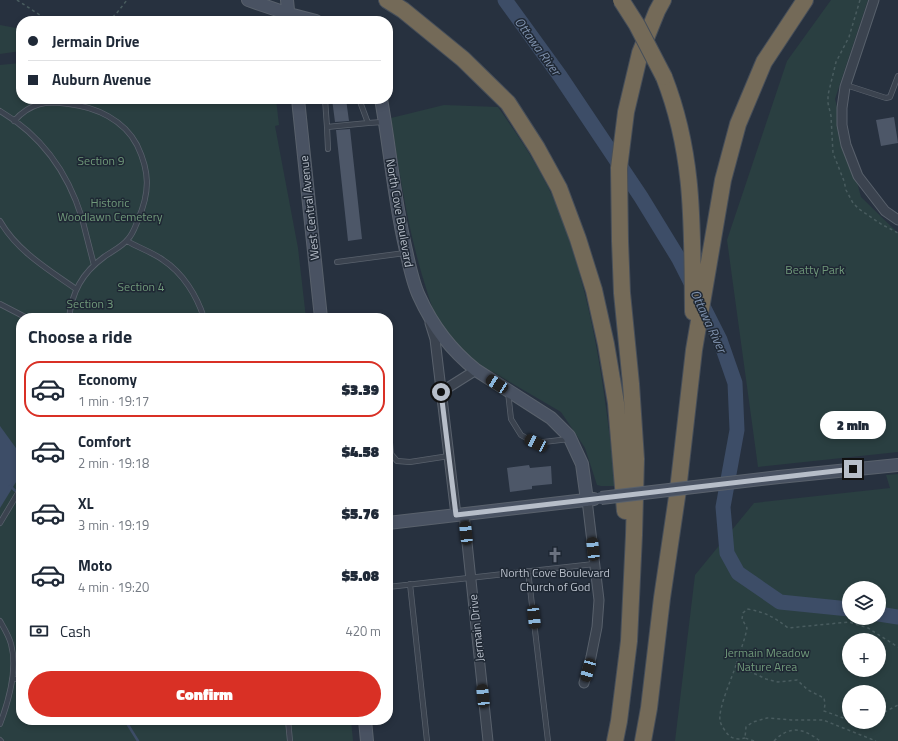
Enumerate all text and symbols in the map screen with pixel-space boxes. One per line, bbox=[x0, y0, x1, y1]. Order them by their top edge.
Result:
water label: Ottawa River bbox=[510, 13, 567, 81]
text: Jermain Drive bbox=[52, 30, 139, 53]
text: Auburn Avenue bbox=[52, 68, 151, 91]
park label: Section 9 bbox=[78, 151, 125, 170]
street label: West Central Avenue bbox=[294, 155, 324, 261]
street label: North Cove Boulevard bbox=[381, 157, 419, 269]
park label: Historic Woodlawn Cemetery bbox=[57, 193, 163, 226]
park label: Beatty Park bbox=[785, 260, 845, 279]
park label: Section 4 bbox=[118, 277, 165, 296]
water label: Ottawa River bbox=[686, 286, 733, 358]
park label: Section 3 bbox=[67, 294, 113, 313]
text: Choose a ride bbox=[28, 323, 132, 350]
text: Economy bbox=[78, 368, 137, 391]
icon: car bbox=[30, 371, 66, 407]
car bbox=[484, 372, 510, 396]
text: $3.39 bbox=[342, 378, 379, 401]
route start bbox=[432, 383, 450, 401]
text: 1 min · 19:17 bbox=[78, 391, 149, 411]
callout: 2 min bbox=[820, 411, 886, 439]
text: 2 min bbox=[837, 415, 869, 435]
text: Comfort bbox=[78, 430, 131, 453]
car bbox=[523, 432, 549, 454]
icon: car bbox=[30, 433, 66, 469]
text: $4.58 bbox=[342, 440, 379, 463]
text: 2 min · 19:18 bbox=[78, 453, 149, 473]
route end bbox=[844, 460, 862, 478]
text: XL bbox=[78, 492, 94, 515]
icon: car bbox=[30, 495, 66, 531]
text: $5.76 bbox=[342, 502, 379, 525]
text: 3 min · 19:19 bbox=[78, 515, 149, 535]
car bbox=[459, 520, 473, 546]
car bbox=[586, 536, 600, 562]
church icon: North Cove Boulevard Church of God bbox=[546, 546, 564, 564]
text: Moto bbox=[78, 554, 112, 577]
icon: car bbox=[30, 557, 66, 593]
place label: North Cove Boulevard Church of God bbox=[500, 563, 610, 596]
text: $5.08 bbox=[342, 564, 379, 587]
text: 4 min · 19:20 bbox=[78, 577, 149, 597]
map controls bbox=[842, 581, 886, 729]
button: layers bbox=[842, 581, 886, 625]
street label: Jermain Drive bbox=[463, 593, 489, 663]
car bbox=[527, 604, 541, 630]
icon: cash bbox=[28, 620, 50, 642]
text: Cash bbox=[60, 620, 91, 643]
text: 420 m bbox=[345, 621, 381, 641]
button: + bbox=[842, 633, 886, 677]
park label: Jermain Meadow Nature Area bbox=[724, 643, 810, 676]
car bbox=[579, 657, 597, 683]
button: Confirm bbox=[28, 671, 381, 717]
car bbox=[476, 683, 490, 709]
button: − bbox=[842, 685, 886, 729]

